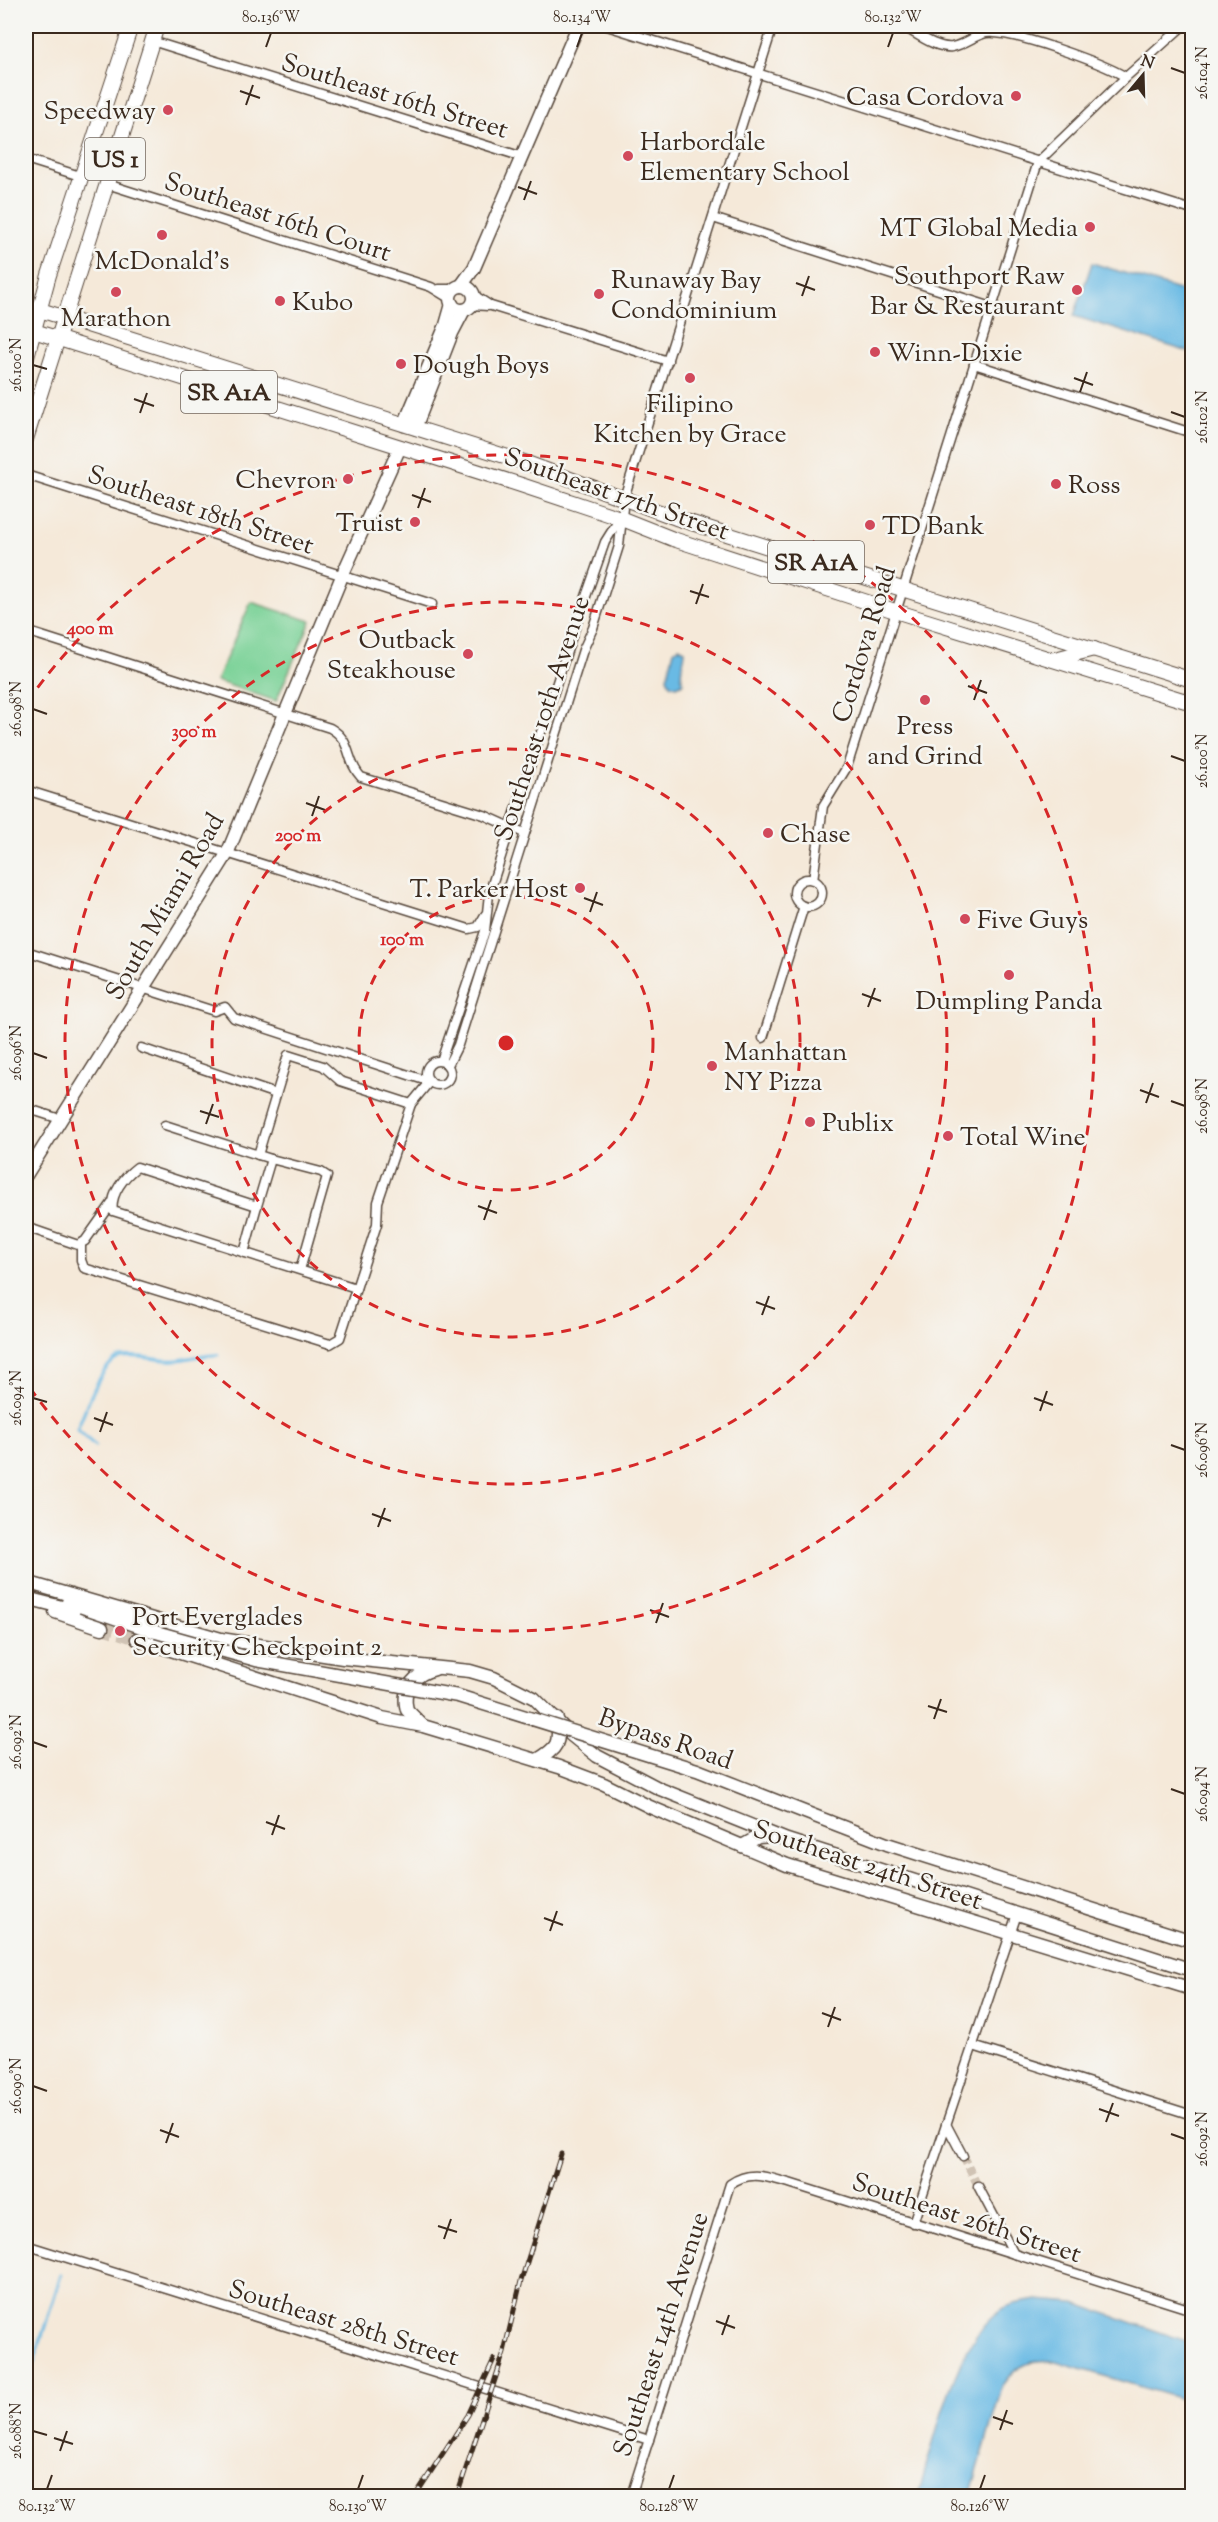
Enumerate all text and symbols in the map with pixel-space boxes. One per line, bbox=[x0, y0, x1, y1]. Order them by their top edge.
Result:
text: 80.136°W bbox=[242, 8, 300, 29]
text: 80.134°W bbox=[553, 8, 611, 29]
text: 80.132°W bbox=[864, 8, 922, 29]
street label: Southeast 16th Street bbox=[276, 45, 513, 150]
north arrow bbox=[1113, 45, 1173, 105]
text: 26.104°N bbox=[1193, 46, 1214, 100]
text: N bbox=[1137, 50, 1157, 76]
place label: Casa Cordova bbox=[846, 80, 1004, 117]
marker: Casa Cordova bbox=[1009, 89, 1023, 103]
place label: Speedway bbox=[43, 94, 156, 131]
marker: Speedway bbox=[161, 103, 175, 117]
place label: Harbordale Elementary School bbox=[640, 125, 850, 192]
road number: US 1 bbox=[85, 138, 145, 180]
marker: Harbordale Elementary School bbox=[621, 149, 635, 163]
street label: Southeast 16th Court bbox=[159, 164, 396, 273]
place label: MT Global Media bbox=[879, 211, 1078, 248]
marker: MT Global Media bbox=[1083, 220, 1097, 234]
marker: McDonald's bbox=[155, 228, 169, 242]
place label: McDonald's bbox=[94, 244, 230, 281]
place label: Southport Raw Bar & Restaurant bbox=[870, 259, 1065, 326]
place label: Runaway Bay Condominium bbox=[611, 263, 777, 330]
marker: Southport Raw Bar & Restaurant bbox=[1070, 283, 1084, 297]
marker: Marathon bbox=[109, 285, 123, 299]
place label: Kubo bbox=[292, 285, 353, 322]
marker: Runaway Bay Condominium bbox=[592, 287, 606, 301]
marker: Kubo bbox=[273, 294, 287, 308]
place label: Marathon bbox=[61, 301, 171, 338]
place label: Winn-Dixie bbox=[887, 336, 1023, 373]
text: 26.100°N bbox=[7, 338, 28, 392]
marker: Winn-Dixie bbox=[868, 345, 882, 359]
place label: Dough Boys bbox=[413, 348, 549, 385]
marker: Dough Boys bbox=[394, 357, 408, 371]
road number: SR A1A bbox=[181, 371, 277, 413]
marker: Filipino Kitchen by Grace bbox=[683, 371, 697, 385]
place label: Filipino Kitchen by Grace bbox=[593, 387, 787, 454]
text: 26.102°N bbox=[1193, 390, 1214, 444]
street label: Southeast 17th Street bbox=[499, 439, 734, 551]
street label: Southeast 18th Street bbox=[82, 457, 318, 565]
place label: Chevron bbox=[235, 463, 336, 500]
place label: Ross bbox=[1068, 468, 1121, 505]
marker: Chevron bbox=[341, 472, 355, 486]
marker: Ross bbox=[1049, 477, 1063, 491]
place label: Truist bbox=[336, 506, 403, 543]
place label: TD Bank bbox=[882, 509, 984, 546]
marker: Truist bbox=[408, 515, 422, 529]
marker: TD Bank bbox=[863, 518, 877, 532]
road number: SR A1A bbox=[768, 541, 864, 583]
street label: Cordova Road bbox=[824, 562, 907, 727]
street label: Southeast 10th Avenue bbox=[486, 591, 601, 846]
text: 400 m bbox=[66, 617, 113, 643]
place label: Outback Steakhouse bbox=[327, 623, 456, 690]
marker: Outback Steakhouse bbox=[461, 647, 475, 661]
text: 26.098°N bbox=[7, 681, 28, 737]
marker: Press and Grind bbox=[918, 693, 932, 707]
place label: Press and Grind bbox=[867, 709, 983, 776]
text: 300 m bbox=[172, 720, 217, 746]
text: 26.100°N bbox=[1193, 734, 1214, 788]
street label: South Miami Road bbox=[98, 807, 235, 1008]
place label: Chase bbox=[780, 817, 851, 854]
text: 200 m bbox=[275, 824, 321, 850]
marker: Chase bbox=[761, 826, 775, 840]
place label: T. Parker Host bbox=[409, 872, 568, 909]
marker: T. Parker Host bbox=[573, 881, 587, 895]
place label: Five Guys bbox=[977, 903, 1088, 940]
marker: Five Guys bbox=[958, 912, 972, 926]
text: 100 m bbox=[380, 928, 424, 954]
marker: Dumpling Panda bbox=[1002, 968, 1016, 982]
place label: Dumpling Panda bbox=[915, 984, 1103, 1021]
text: 26.096°N bbox=[7, 1025, 28, 1081]
centre of rings bbox=[496, 1033, 516, 1053]
place label: Manhattan NY Pizza bbox=[724, 1035, 847, 1102]
marker: Manhattan NY Pizza bbox=[705, 1059, 719, 1073]
text: 26.098°N bbox=[1193, 1078, 1214, 1134]
place label: Publix bbox=[822, 1106, 894, 1143]
marker: Publix bbox=[803, 1115, 817, 1129]
place label: Total Wine bbox=[960, 1120, 1086, 1157]
marker: Total Wine bbox=[941, 1129, 955, 1143]
text: 26.094°N bbox=[7, 1370, 28, 1426]
text: 26.096°N bbox=[1193, 1422, 1214, 1478]
place label: Port Everglades Security Checkpoint 2 bbox=[132, 1600, 382, 1667]
marker: Port Everglades Security Checkpoint 2 bbox=[113, 1624, 127, 1638]
street label: Bypass Road bbox=[593, 1700, 738, 1781]
text: 26.092°N bbox=[7, 1714, 28, 1770]
text: 26.094°N bbox=[1193, 1766, 1214, 1822]
street label: Southeast 24th Street bbox=[748, 1812, 987, 1921]
text: 26.090°N bbox=[7, 2058, 28, 2114]
text: 26.092°N bbox=[1193, 2111, 1214, 2167]
street label: Southeast 26th Street bbox=[847, 2165, 1086, 2274]
street label: Southeast 14th Avenue bbox=[605, 2208, 719, 2462]
street label: Southeast 28th Street bbox=[223, 2272, 463, 2377]
text: 26.088°N bbox=[7, 2403, 28, 2459]
text: 80.132°W bbox=[18, 2497, 76, 2518]
text: 80.130°W bbox=[329, 2497, 387, 2518]
text: 80.128°W bbox=[640, 2497, 699, 2518]
text: 80.126°W bbox=[951, 2497, 1010, 2518]

